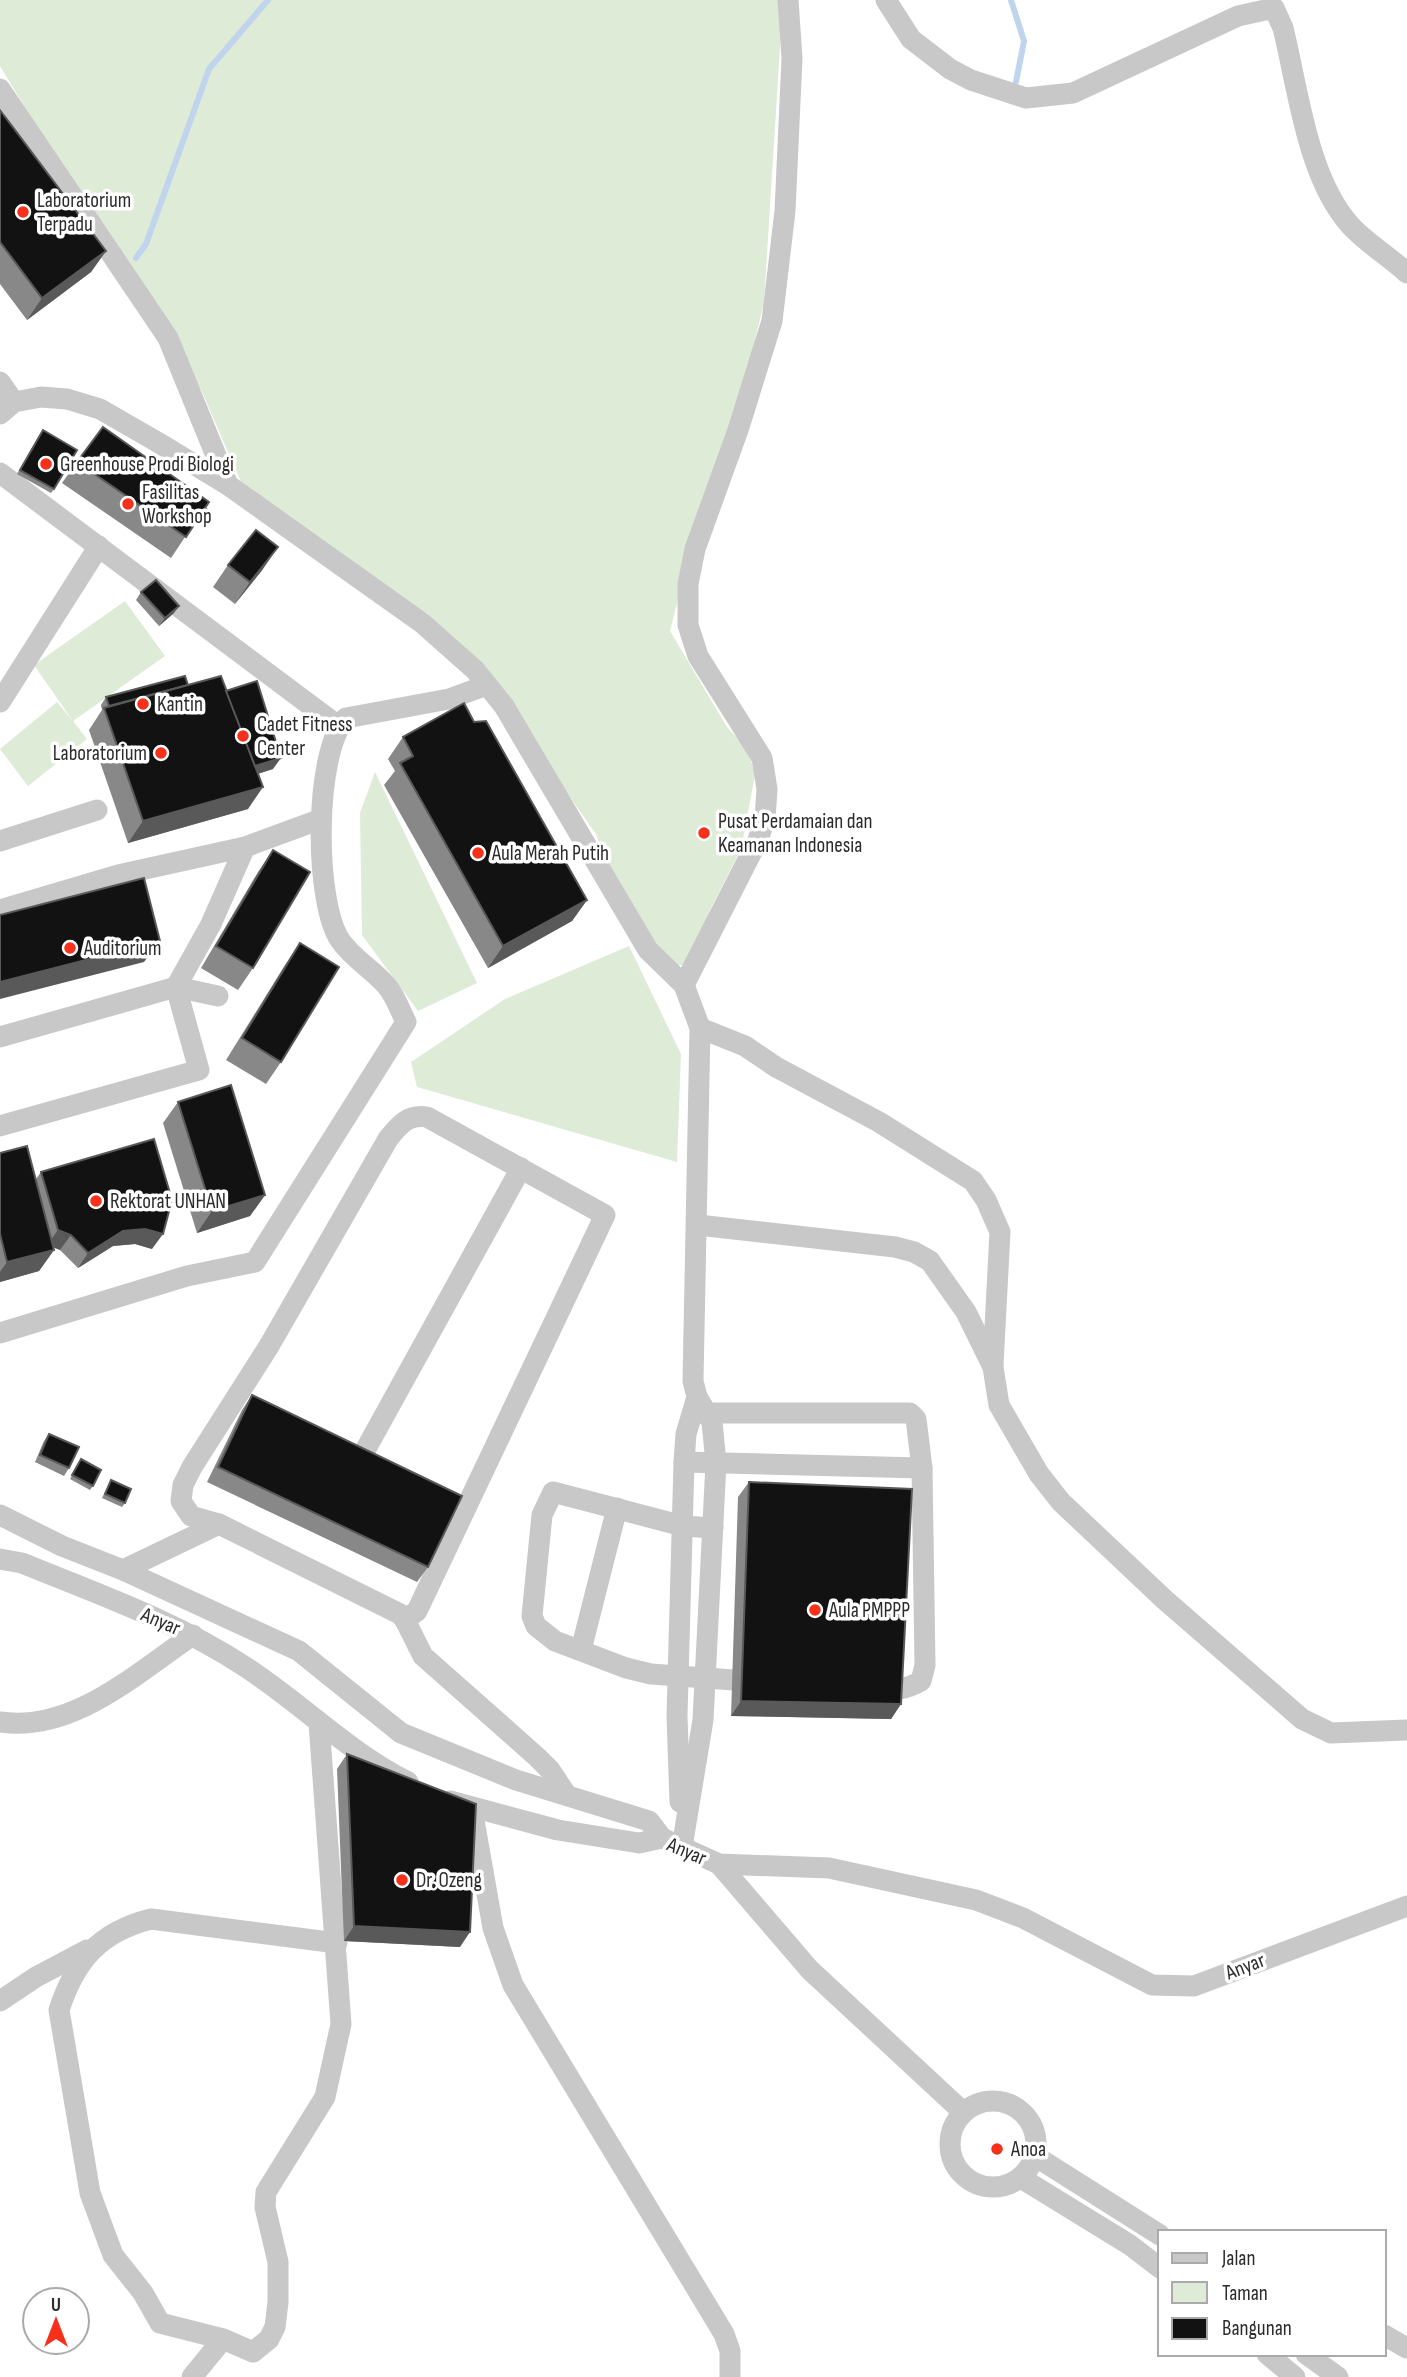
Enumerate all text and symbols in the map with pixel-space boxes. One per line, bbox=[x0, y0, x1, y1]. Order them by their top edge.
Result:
place label: Laboratorium Terpadu bbox=[37, 188, 131, 237]
marker: Laboratorium Terpadu bbox=[15, 204, 31, 220]
place label: Greenhouse Prodi Biologi bbox=[60, 452, 234, 477]
marker: Greenhouse Prodi Biologi bbox=[38, 456, 54, 472]
place label: Fasilitas Workshop bbox=[142, 480, 212, 529]
marker: Fasilitas Workshop bbox=[120, 496, 136, 512]
place label: Kantin bbox=[157, 692, 203, 717]
marker: Kantin bbox=[135, 696, 151, 712]
place label: Cadet Fitness Center bbox=[257, 712, 353, 761]
marker: Cadet Fitness Center bbox=[235, 728, 251, 744]
place label: Laboratorium bbox=[53, 741, 147, 766]
marker: Laboratorium bbox=[153, 745, 169, 761]
place label: Pusat Perdamaian dan Keamanan Indonesia bbox=[718, 809, 872, 858]
marker: Pusat Perdamaian dan Keamanan Indonesia bbox=[696, 825, 712, 841]
place label: Aula Merah Putih bbox=[491, 841, 609, 866]
marker: Aula Merah Putih bbox=[470, 845, 486, 861]
place label: Auditorium bbox=[83, 936, 162, 961]
marker: Auditorium bbox=[62, 940, 78, 956]
place label: Rektorat UNHAN bbox=[110, 1189, 226, 1214]
marker: Rektorat UNHAN bbox=[88, 1193, 104, 1209]
place label: Aula PMPPP bbox=[828, 1598, 910, 1623]
street label: Anyar bbox=[136, 1602, 184, 1641]
marker: Aula PMPPP bbox=[807, 1602, 823, 1618]
street label: Anyar bbox=[662, 1832, 710, 1871]
place label: Dr. Ozeng bbox=[416, 1868, 482, 1893]
marker: Dr. Ozeng bbox=[394, 1872, 410, 1888]
street label: Anyar bbox=[1221, 1948, 1268, 1986]
place label: Anoa bbox=[1010, 2137, 1046, 2162]
marker: Anoa bbox=[989, 2141, 1005, 2157]
legend bbox=[1158, 2230, 1386, 2356]
text: Jalan bbox=[1221, 2246, 1255, 2271]
text: Taman bbox=[1222, 2281, 1268, 2306]
north arrow bbox=[21, 2286, 91, 2356]
text: U bbox=[51, 2294, 61, 2317]
text: Bangunan bbox=[1222, 2316, 1292, 2341]

